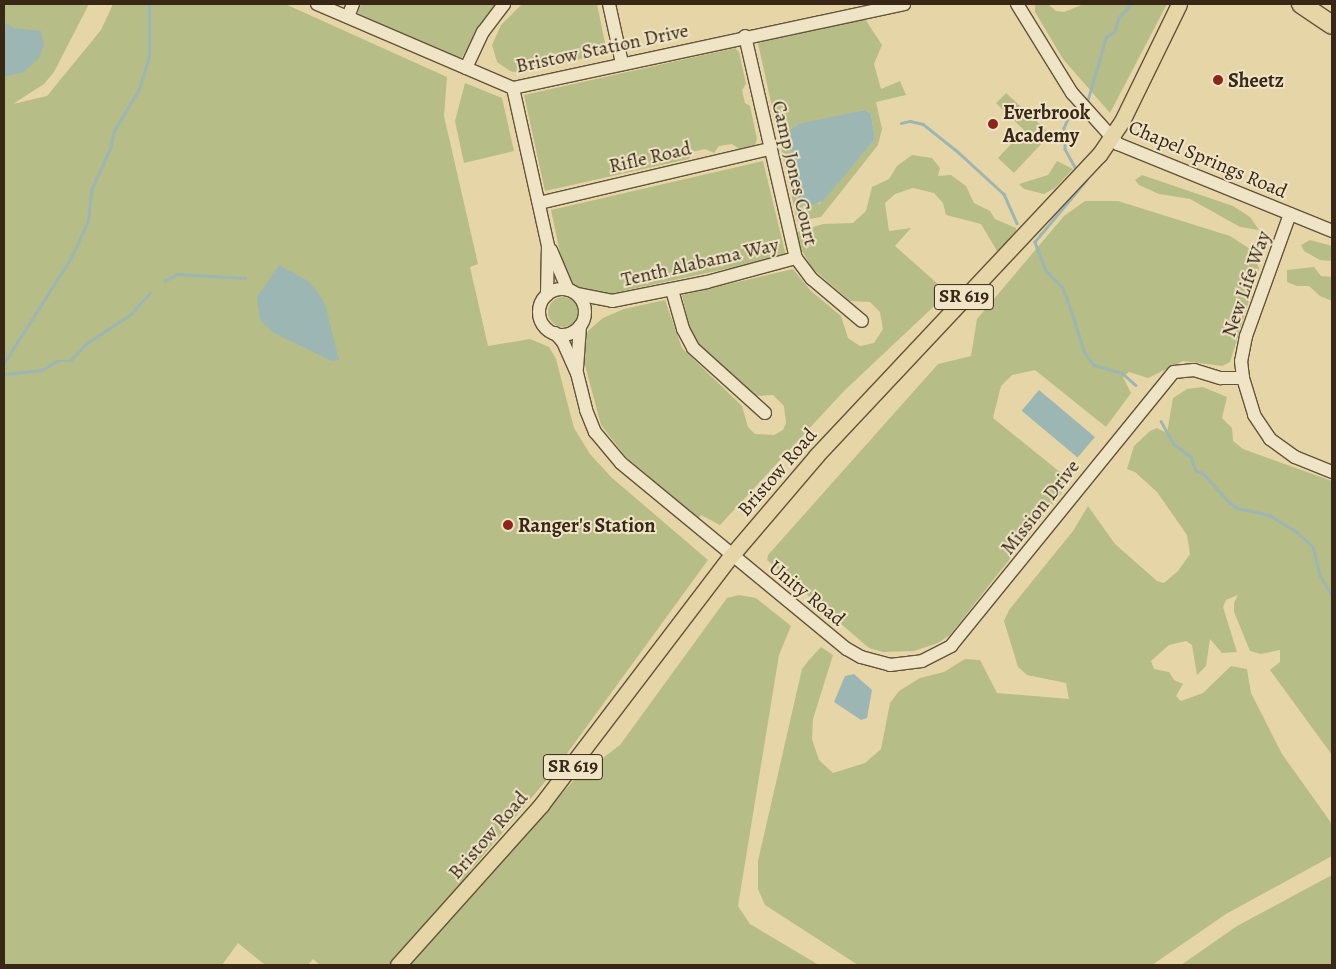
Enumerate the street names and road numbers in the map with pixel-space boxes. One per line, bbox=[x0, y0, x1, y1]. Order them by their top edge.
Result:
street label: Bristow Station Drive bbox=[513, 18, 691, 78]
street label: Camp Jones Court bbox=[767, 98, 823, 248]
street label: Chapel Springs Road bbox=[1125, 115, 1291, 203]
street label: Rifle Road bbox=[607, 136, 693, 178]
street label: New Life Way bbox=[1217, 228, 1275, 340]
street label: Tenth Alabama Way bbox=[619, 232, 781, 292]
road number: SR 619 bbox=[933, 280, 995, 314]
street label: Bristow Road bbox=[732, 423, 822, 521]
street label: Mission Drive bbox=[995, 455, 1085, 559]
street label: Unity Road bbox=[764, 555, 850, 631]
road number: SR 619 bbox=[542, 750, 604, 784]
street label: Bristow Road bbox=[443, 786, 533, 884]

